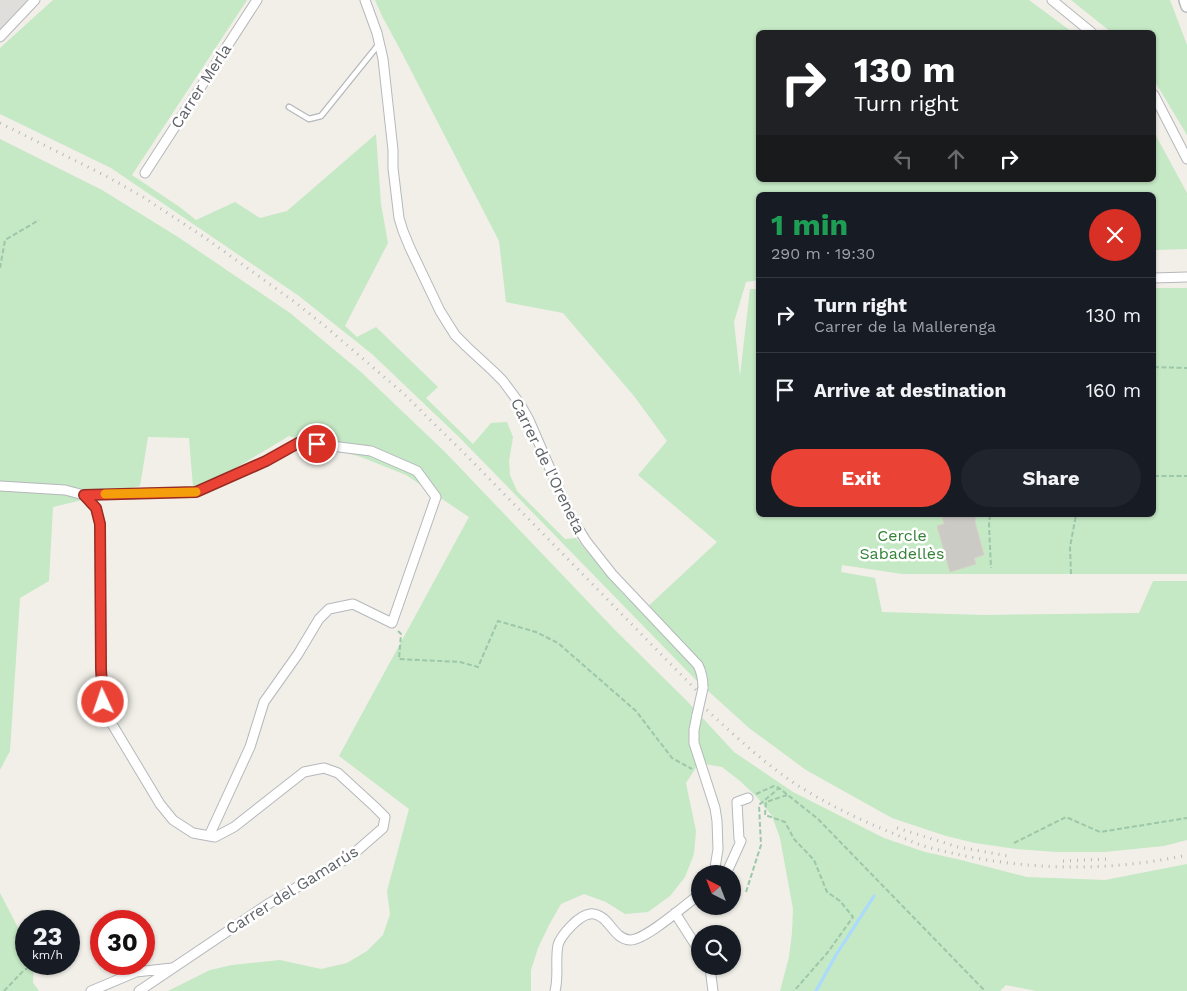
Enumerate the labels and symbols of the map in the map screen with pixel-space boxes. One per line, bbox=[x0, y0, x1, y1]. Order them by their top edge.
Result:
street label: Carrer Merla bbox=[167, 40, 235, 132]
street label: Carrer de l'Oreneta bbox=[507, 395, 589, 537]
pin bbox=[296, 423, 338, 465]
park label: Cercle Sabadellès bbox=[860, 526, 944, 563]
position arrow bbox=[76, 675, 128, 727]
street label: Carrer del Gamarús bbox=[222, 842, 362, 938]
north arrow bbox=[691, 865, 741, 915]
speed limit sign: 30 bbox=[90, 910, 155, 975]

